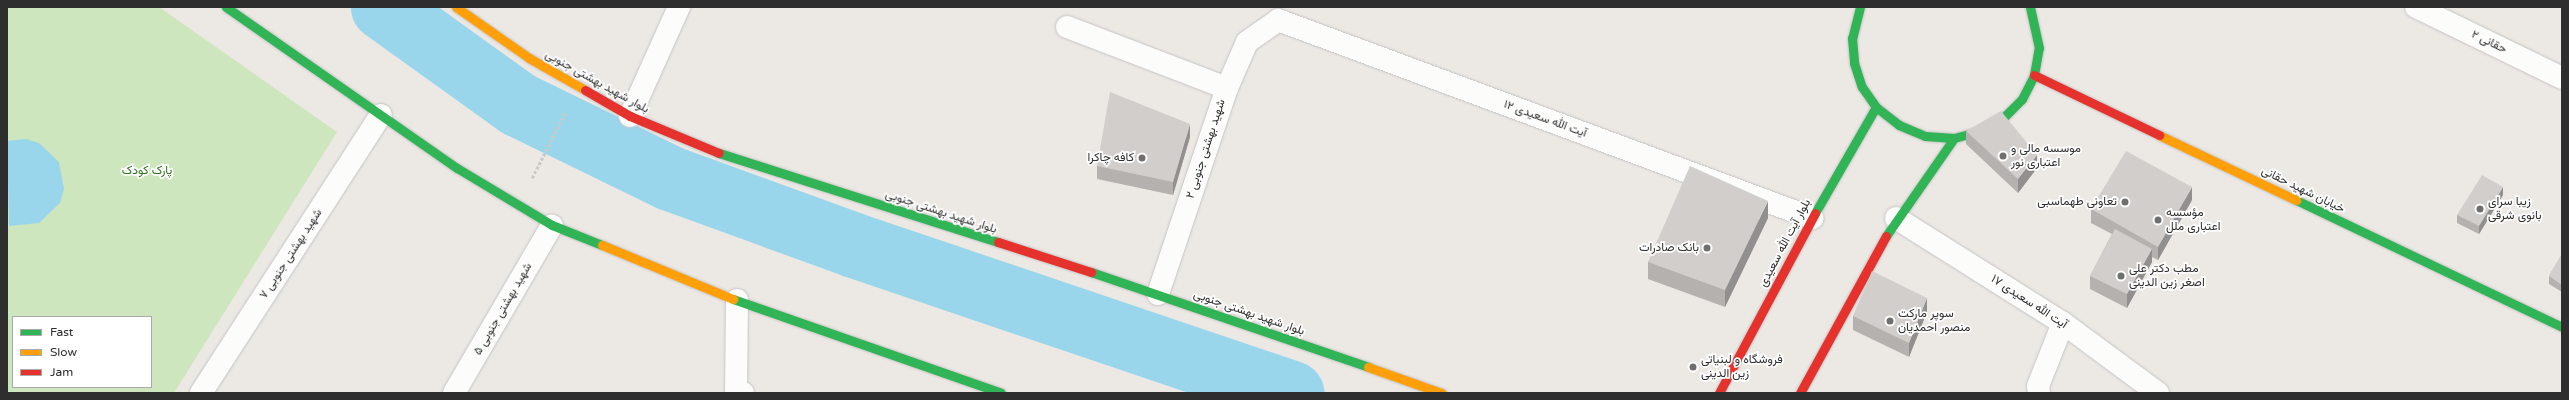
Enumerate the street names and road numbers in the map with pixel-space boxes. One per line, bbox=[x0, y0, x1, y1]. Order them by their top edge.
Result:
street label: حقانی ۲ bbox=[2469, 27, 2509, 57]
street label: بلوار شهید بهشتی جنوبی bbox=[542, 47, 652, 117]
street label: آیت الله سعیدی ۱۲ bbox=[1501, 97, 1589, 141]
street label: شهید بهشتی جنوبی ۲ bbox=[1183, 98, 1229, 200]
street label: خیابان شهید حقانی bbox=[2259, 164, 2347, 216]
street label: بلوار شهید بهشتی جنوبی bbox=[883, 187, 999, 237]
street label: بلوار آیت الله سعیدی bbox=[1756, 197, 1814, 289]
street label: شهید بهشتی جنوبی ۷ bbox=[257, 206, 325, 302]
street label: شهید بهشتی جنوبی ۵ bbox=[471, 260, 535, 358]
street label: آیت الله سعیدی ۱۷ bbox=[1988, 272, 2070, 332]
street label: بلوار شهید بهشتی جنوبی bbox=[1191, 287, 1307, 339]

